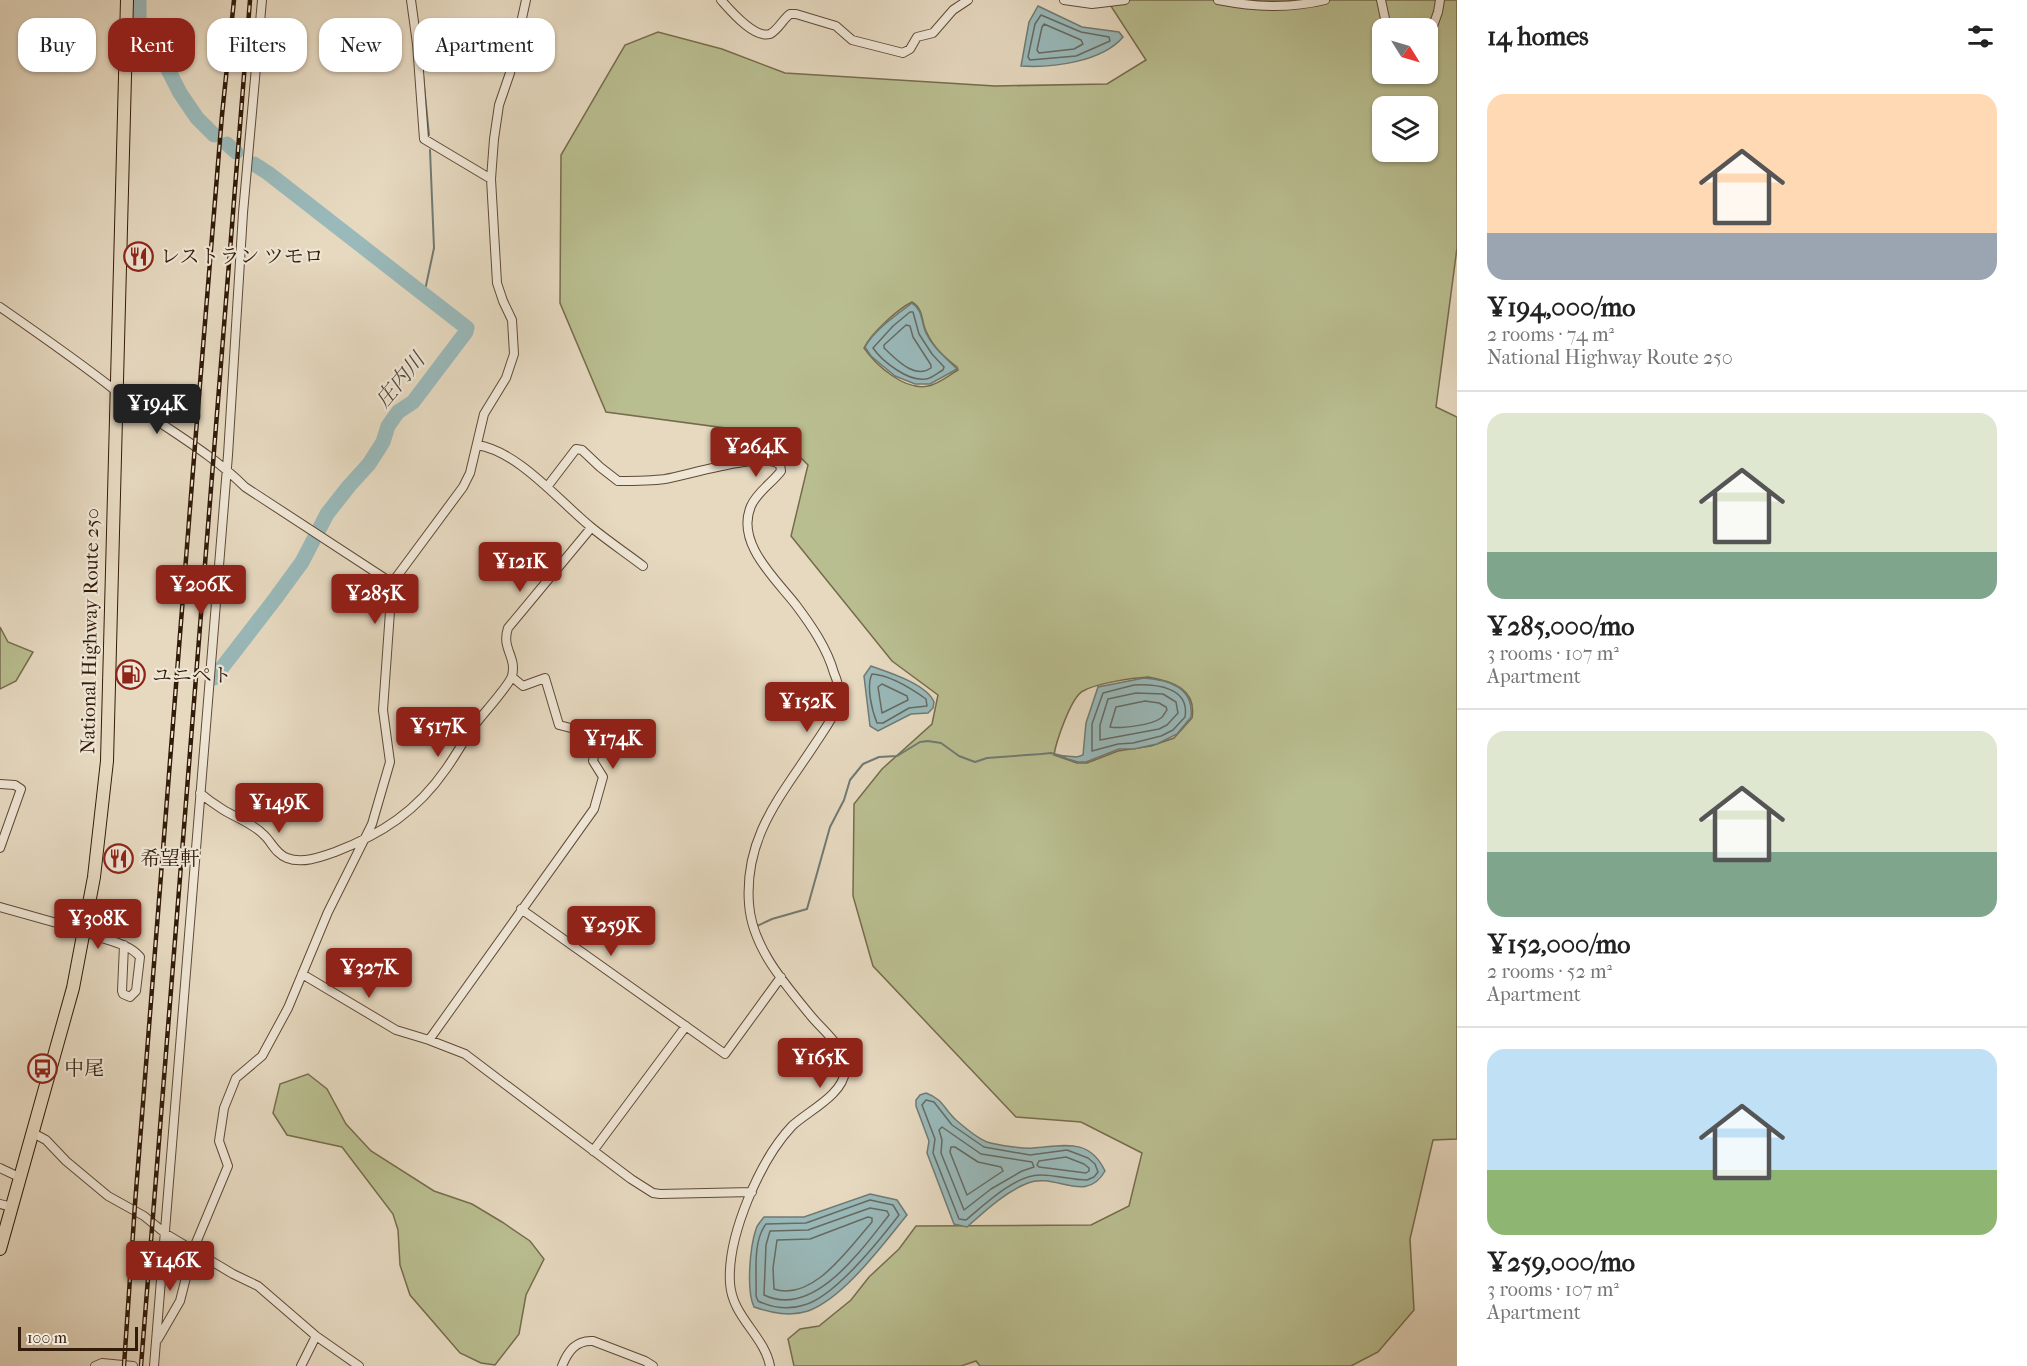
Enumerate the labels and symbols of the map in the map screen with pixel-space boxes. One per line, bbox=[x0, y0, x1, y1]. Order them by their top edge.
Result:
north arrow bbox=[1372, 18, 1438, 84]
restaurant icon: レストラン ツモロ bbox=[123, 240, 155, 272]
place label: レストラン ツモロ bbox=[160, 245, 324, 268]
water label: 庄内川 bbox=[371, 347, 431, 412]
pin: ¥194K bbox=[115, 384, 199, 435]
pin: ¥264K bbox=[714, 427, 798, 478]
street label: National Highway Route 250 bbox=[76, 508, 104, 754]
pin: ¥121K bbox=[478, 542, 562, 593]
pin: ¥206K bbox=[159, 565, 243, 616]
pin: ¥285K bbox=[333, 574, 417, 625]
fuel station icon: ユニペト bbox=[115, 659, 147, 691]
place label: ユニペト bbox=[152, 664, 232, 687]
pin: ¥152K bbox=[765, 682, 849, 733]
pin: ¥517K bbox=[396, 707, 480, 758]
pin: ¥174K bbox=[571, 719, 655, 770]
pin: ¥149K bbox=[237, 783, 321, 834]
restaurant icon: 希望軒 bbox=[103, 842, 135, 874]
place label: 希望軒 bbox=[140, 847, 200, 870]
pin: ¥308K bbox=[56, 899, 140, 950]
pin: ¥259K bbox=[569, 906, 653, 957]
pin: ¥327K bbox=[327, 948, 411, 999]
pin: ¥165K bbox=[778, 1038, 862, 1089]
bus stop icon: 中尾 bbox=[27, 1052, 59, 1084]
place label: 中尾 bbox=[64, 1057, 104, 1080]
pin: ¥146K bbox=[128, 1241, 212, 1292]
scale bar bbox=[18, 1324, 138, 1352]

